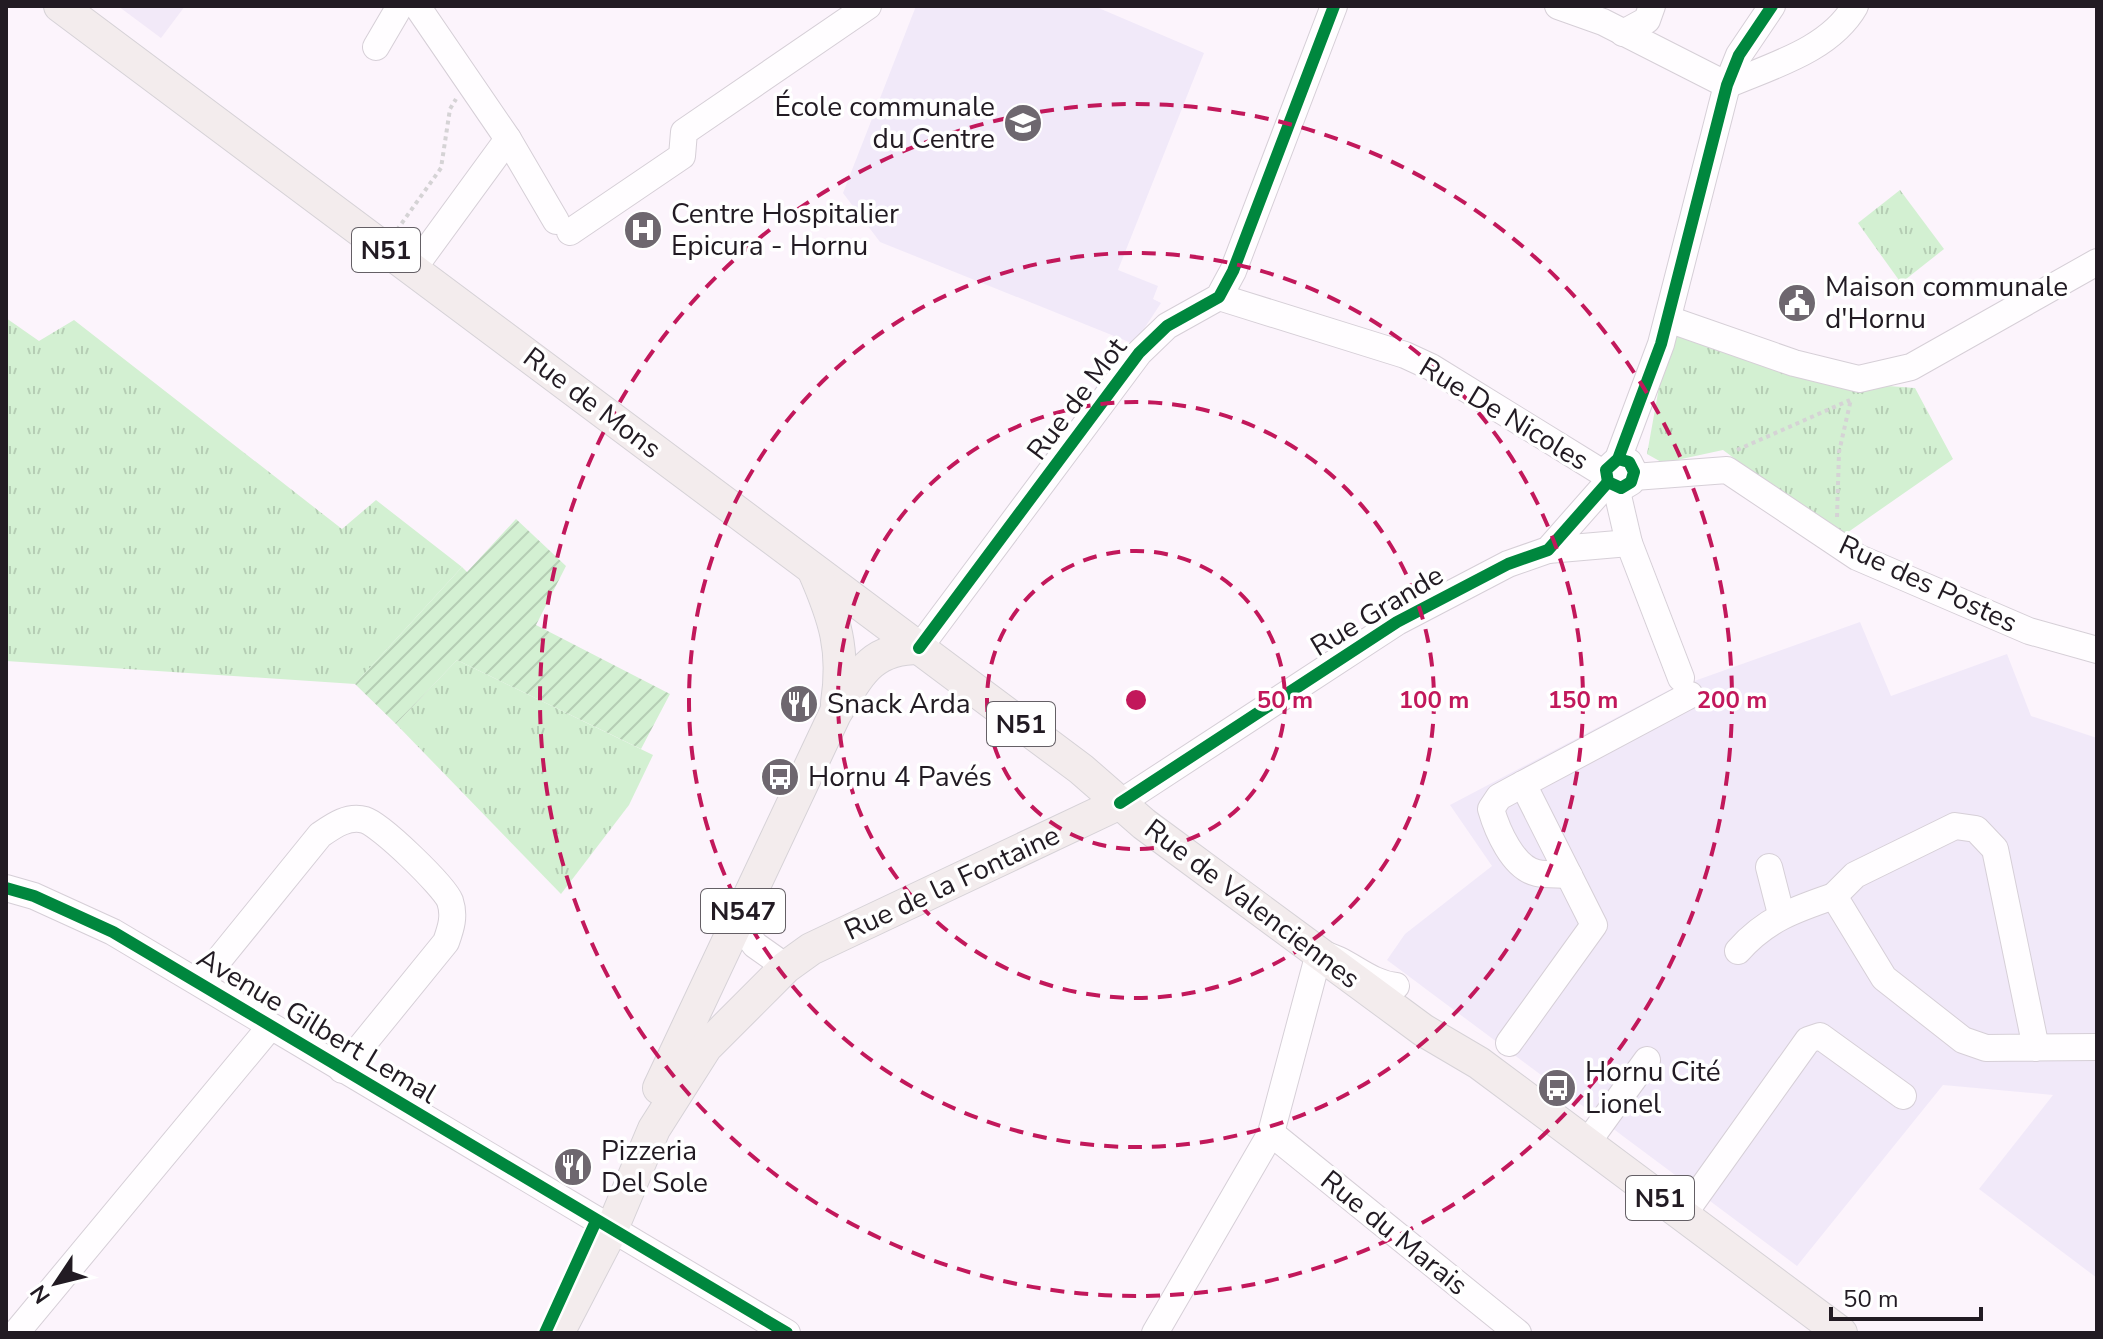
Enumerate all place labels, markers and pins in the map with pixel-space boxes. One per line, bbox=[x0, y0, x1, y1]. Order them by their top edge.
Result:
place label: École communale du Centre bbox=[775, 88, 995, 158]
school or university icon: École communale du Centre bbox=[1002, 102, 1044, 144]
place label: Centre Hospitalier Epicura - Hornu bbox=[671, 195, 899, 265]
hospital icon: Centre Hospitalier Epicura - Hornu bbox=[622, 209, 664, 251]
place label: Maison communale d'Hornu bbox=[1825, 268, 2068, 338]
public building icon: Maison communale d'Hornu bbox=[1776, 282, 1818, 324]
restaurant icon: Snack Arda bbox=[778, 683, 820, 725]
place label: Snack Arda bbox=[827, 685, 971, 723]
centre of rings bbox=[1122, 686, 1150, 714]
bus stop icon: Hornu 4 Pavés bbox=[759, 756, 801, 798]
place label: Hornu 4 Pavés bbox=[808, 758, 992, 796]
place label: Hornu Cité Lionel bbox=[1585, 1053, 1721, 1123]
bus stop icon: Hornu Cité Lionel bbox=[1536, 1067, 1578, 1109]
place label: Pizzeria Del Sole bbox=[601, 1132, 708, 1202]
restaurant icon: Pizzeria Del Sole bbox=[552, 1146, 594, 1188]

